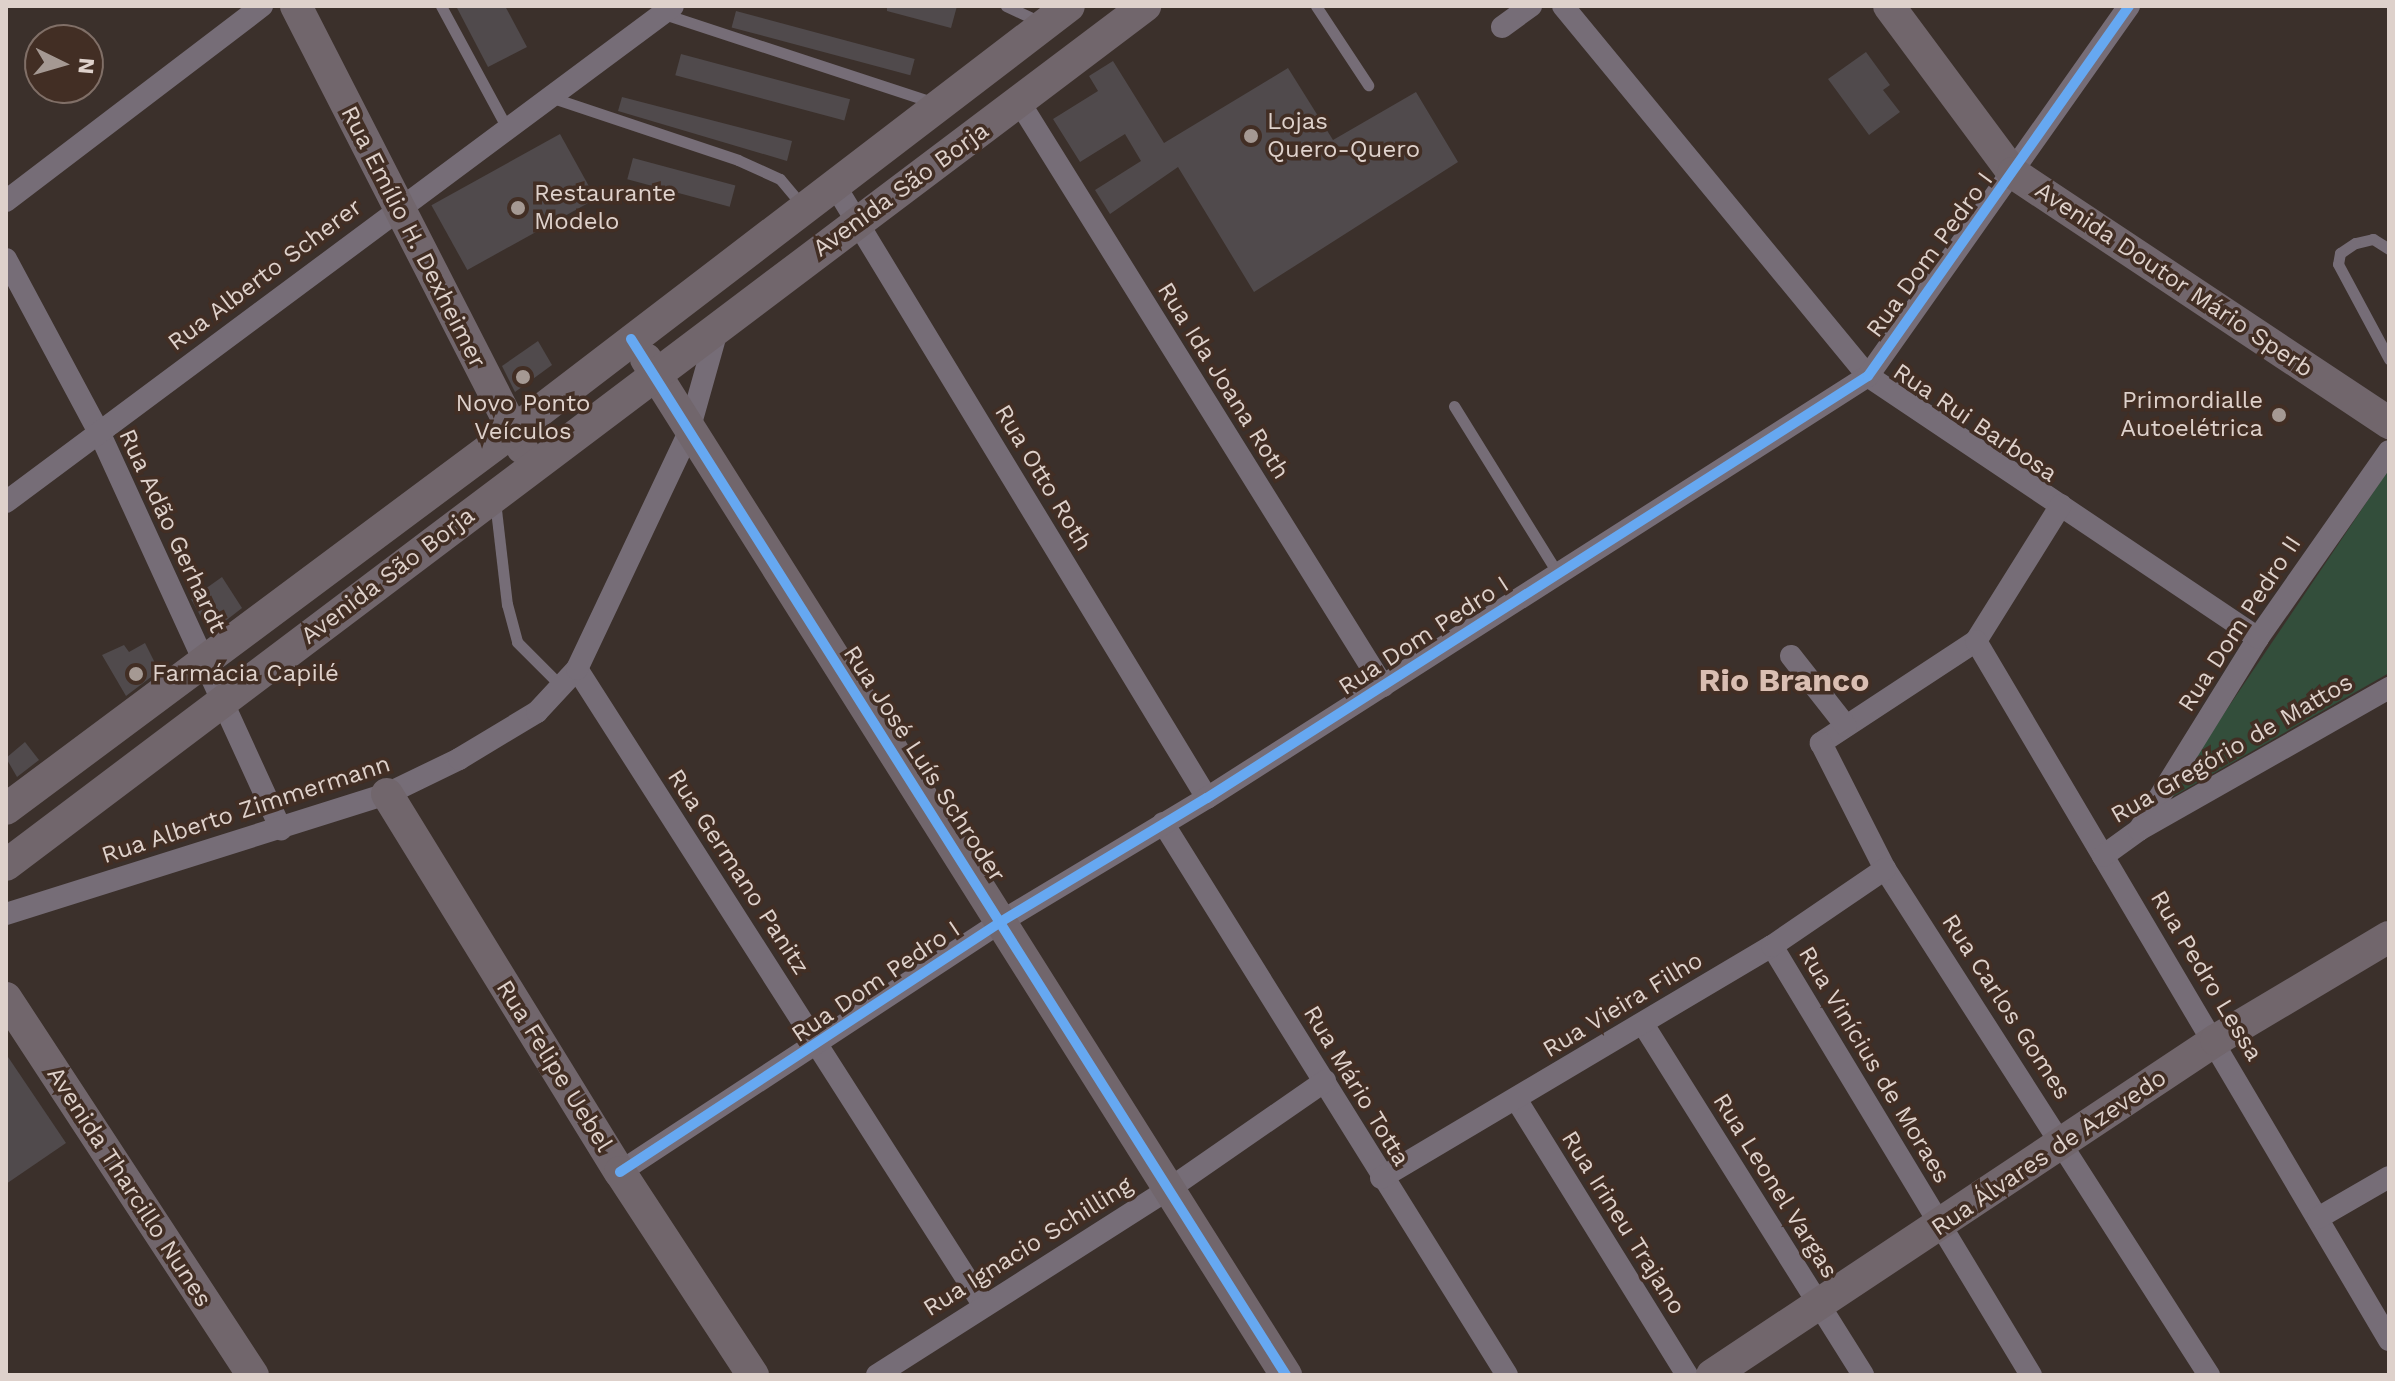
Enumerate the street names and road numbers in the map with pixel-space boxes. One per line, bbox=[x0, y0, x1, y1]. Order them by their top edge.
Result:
street label: Rua Emílio H. Dexheimer bbox=[334, 101, 492, 373]
street label: Avenida São Borja bbox=[807, 116, 995, 264]
street label: Rua Dom Pedro I bbox=[1860, 167, 2000, 343]
street label: Avenida Doutor Mário Sperb bbox=[2029, 176, 2319, 384]
street label: Rua Alberto Scherer bbox=[162, 192, 368, 358]
street label: Rua Ida Joana Roth bbox=[1150, 276, 1296, 486]
street label: Rua Rui Barbosa bbox=[1887, 357, 2063, 489]
street label: Rua Otto Roth bbox=[988, 399, 1098, 557]
street label: Rua Adão Gerhardt bbox=[112, 424, 232, 638]
street label: Avenida São Borja bbox=[295, 501, 481, 651]
street label: Rua Dom Pedro II bbox=[2172, 530, 2308, 718]
street label: Rua Dom Pedro I bbox=[1333, 570, 1515, 702]
street label: Rua José Luís Schroder bbox=[836, 640, 1012, 888]
street label: Rua Gregório de Mattos bbox=[2106, 668, 2358, 830]
street label: Rua Alberto Zimmermann bbox=[97, 749, 395, 871]
street label: Rua Germano Panitz bbox=[661, 764, 815, 980]
street label: Rua Pedro Lessa bbox=[2144, 885, 2268, 1067]
street label: Rua Carlos Gomes bbox=[1935, 909, 2077, 1105]
street label: Rua Dom Pedro I bbox=[786, 915, 966, 1049]
street label: Rua Vinícius de Moraes bbox=[1792, 941, 1956, 1189]
street label: Rua Vieira Filho bbox=[1537, 945, 1709, 1065]
street label: Rua Felipe Uebel bbox=[490, 975, 618, 1157]
street label: Rua Mário Totta bbox=[1296, 1000, 1416, 1172]
street label: Avenida Tharcillo Nunes bbox=[40, 1061, 218, 1313]
street label: Rua Álvares de Azevedo bbox=[1925, 1063, 2173, 1243]
street label: Rua Leonel Vargas bbox=[1706, 1087, 1844, 1285]
street label: Rua Irineu Trajano bbox=[1555, 1125, 1691, 1321]
street label: Rua Ignacio Schilling bbox=[918, 1171, 1138, 1323]

